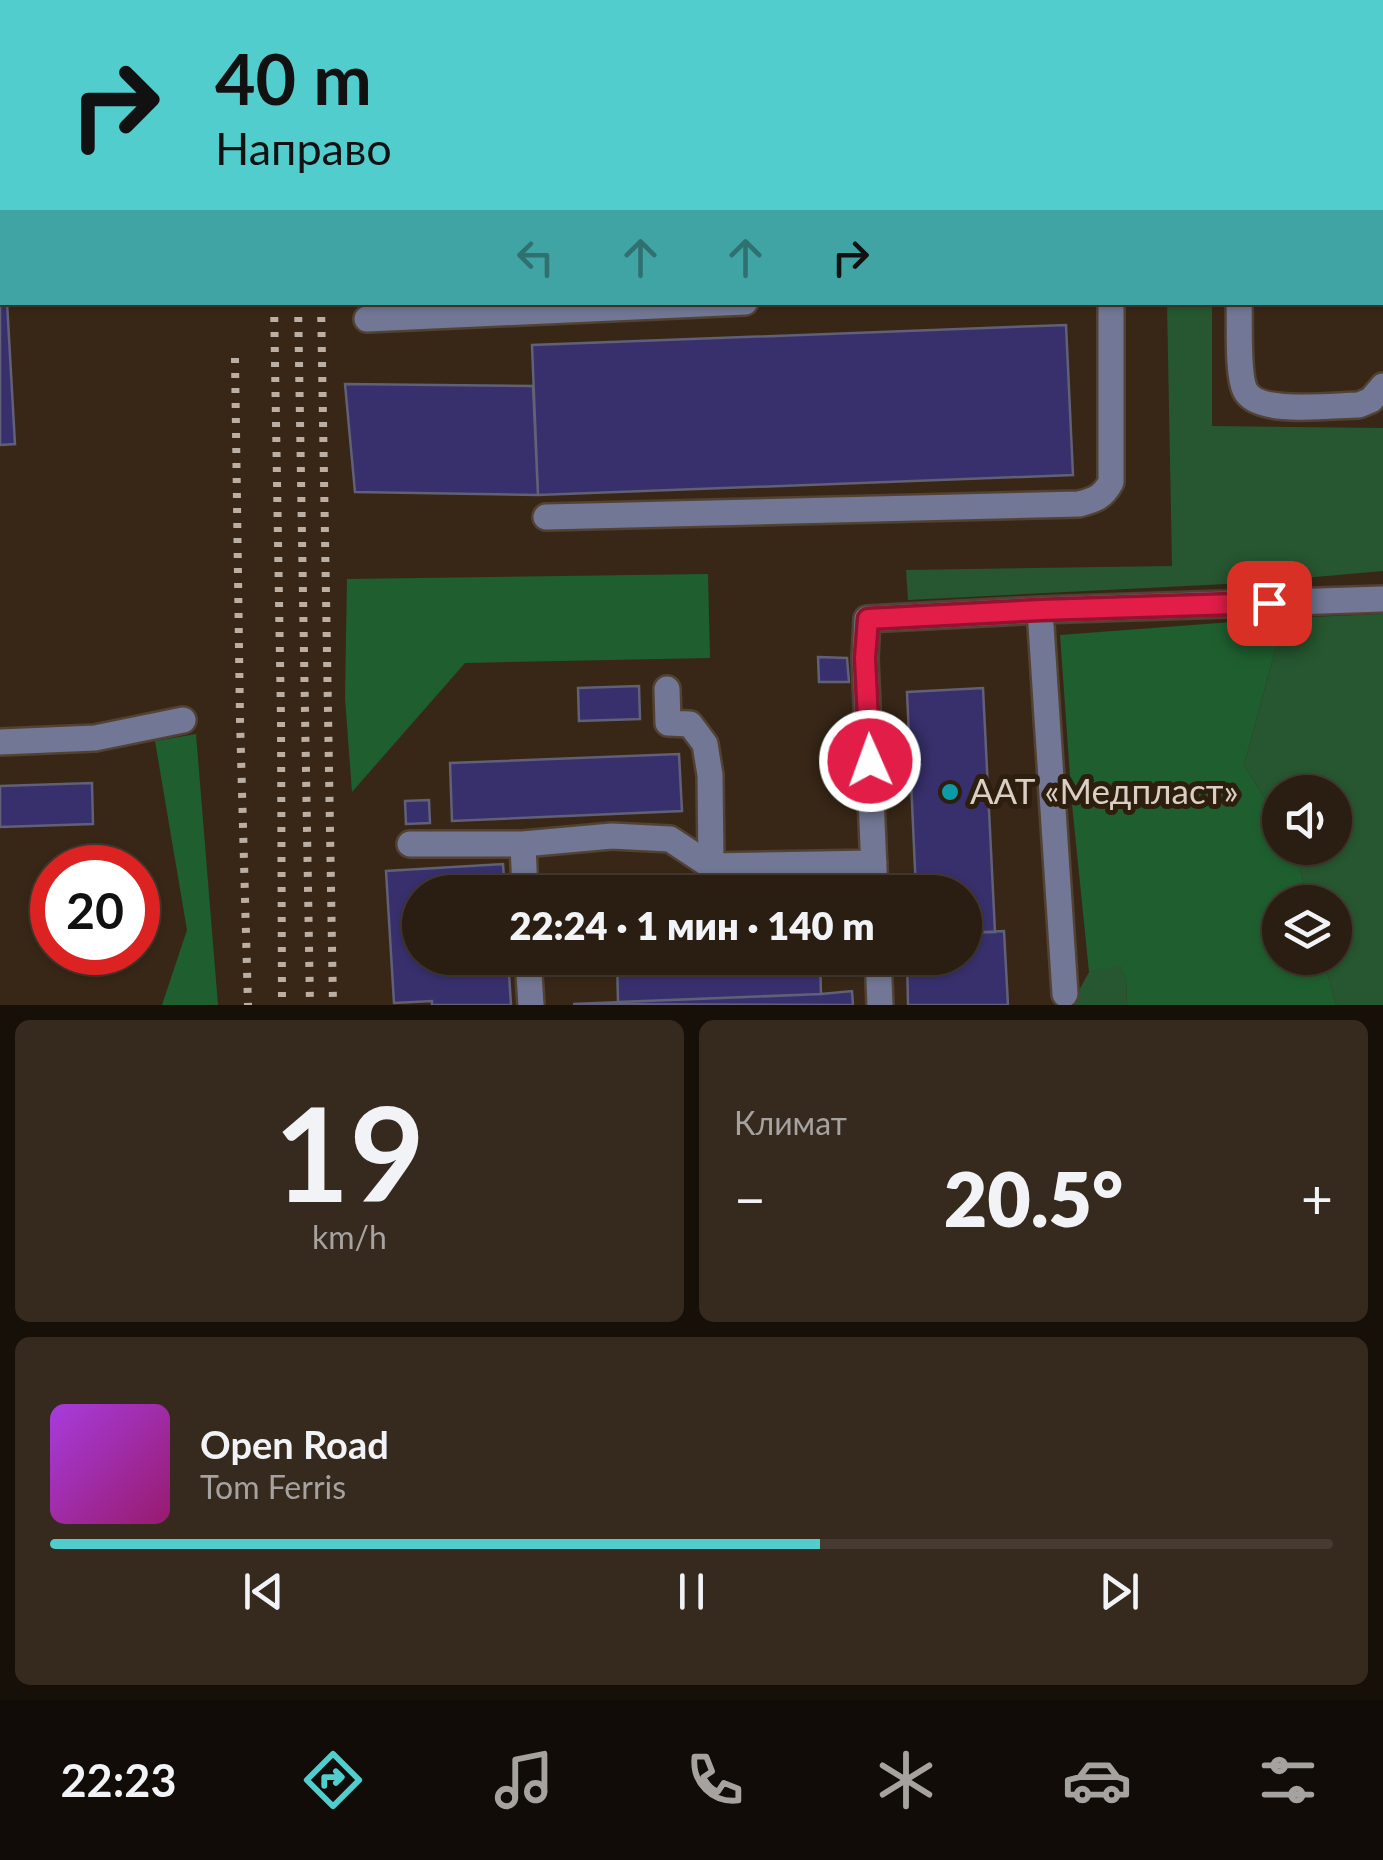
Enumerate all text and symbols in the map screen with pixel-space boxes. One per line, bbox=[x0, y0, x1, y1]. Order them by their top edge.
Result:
text: 40 m bbox=[215, 36, 372, 120]
icon: right bbox=[50, 40, 180, 170]
text: Направо bbox=[215, 121, 392, 175]
icon: left bbox=[508, 230, 563, 285]
icon: ahead bbox=[613, 230, 668, 285]
icon: ahead bbox=[718, 230, 773, 285]
icon: right bbox=[823, 230, 878, 285]
pin bbox=[1227, 561, 1312, 646]
icon: arrive bbox=[1242, 576, 1297, 631]
position arrow bbox=[818, 709, 922, 813]
place label: ААТ «Медпласт» bbox=[970, 769, 1238, 811]
map controls bbox=[1262, 775, 1352, 975]
button: sound bbox=[1262, 775, 1352, 865]
marker: ААТ «Медпласт» bbox=[939, 781, 961, 803]
speed limit sign: 20 bbox=[30, 845, 160, 975]
button: layers bbox=[1262, 885, 1352, 975]
text: 22:24 · 1 мин · 140 m bbox=[509, 902, 875, 948]
text: 19 bbox=[274, 1074, 425, 1230]
text: Климат bbox=[734, 1103, 847, 1142]
text: 20.5° bbox=[944, 1153, 1123, 1243]
text: − bbox=[734, 1165, 766, 1231]
text: + bbox=[1301, 1165, 1333, 1231]
text: km/h bbox=[312, 1217, 387, 1256]
text: Open Road bbox=[200, 1421, 389, 1467]
text: Tom Ferris bbox=[200, 1467, 346, 1506]
icon: previous bbox=[236, 1564, 291, 1619]
icon: pause bbox=[664, 1564, 719, 1619]
icon: next bbox=[1092, 1564, 1147, 1619]
icon: directions bbox=[298, 1745, 368, 1815]
icon: music bbox=[489, 1745, 559, 1815]
icon: phone bbox=[680, 1745, 750, 1815]
icon: climate bbox=[871, 1745, 941, 1815]
icon: car bbox=[1062, 1745, 1132, 1815]
icon: filters bbox=[1253, 1745, 1323, 1815]
text: 22:23 bbox=[61, 1753, 177, 1807]

